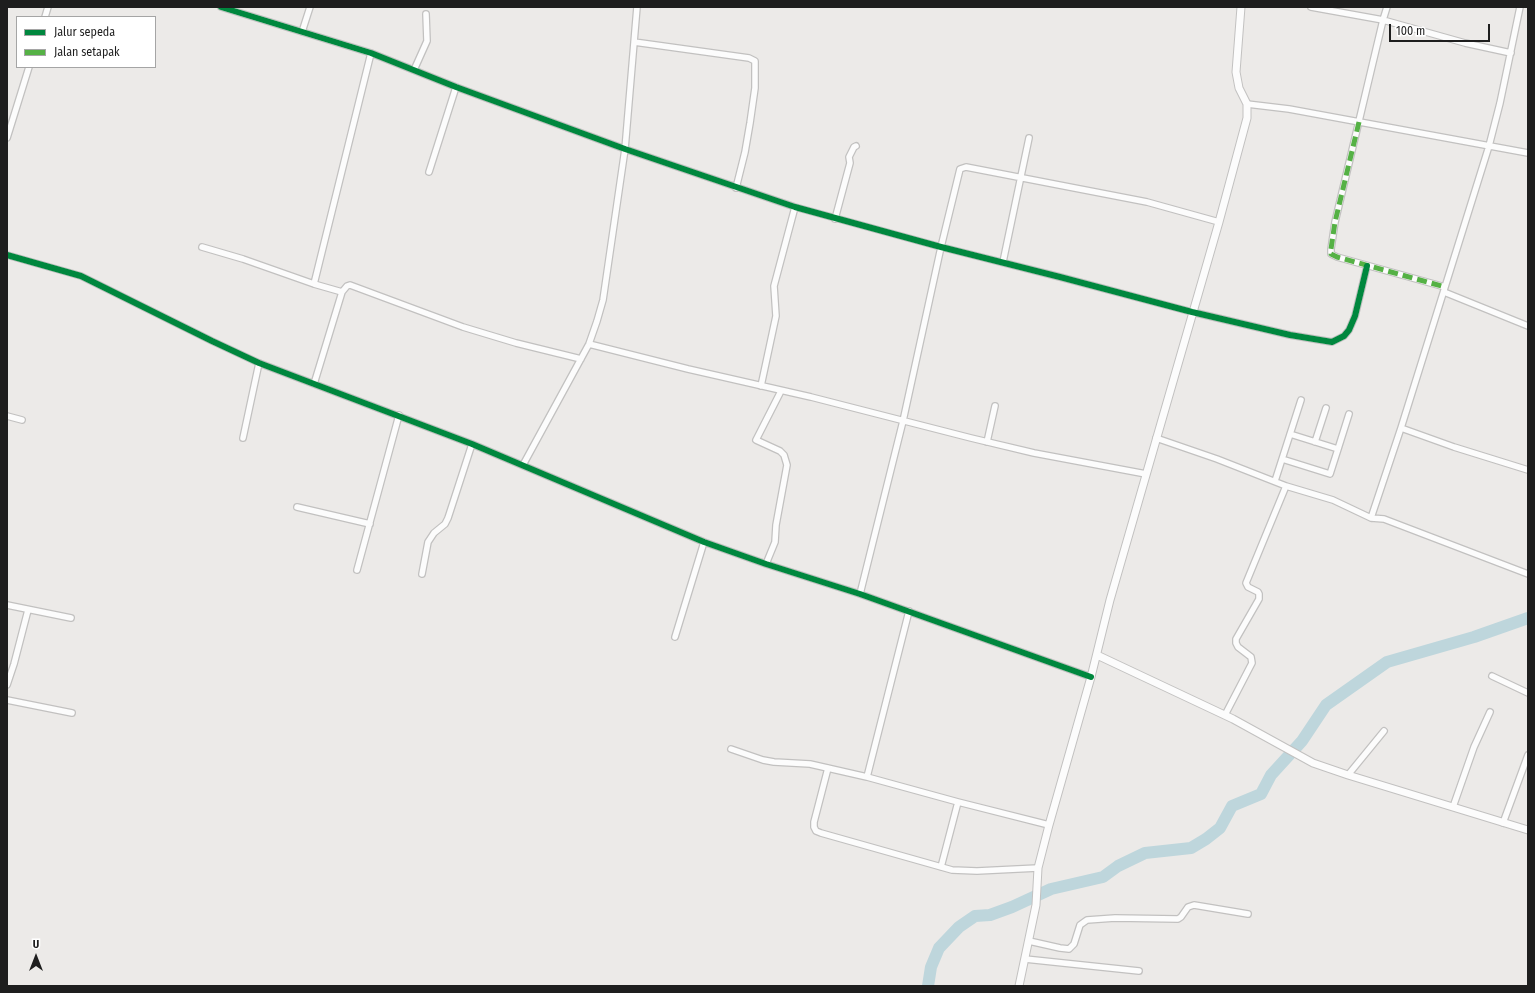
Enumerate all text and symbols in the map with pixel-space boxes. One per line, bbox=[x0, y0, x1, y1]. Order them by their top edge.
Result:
legend bbox=[16, 16, 156, 68]
scale bar bbox=[1391, 16, 1492, 42]
text: 100 m bbox=[1396, 24, 1425, 38]
text: Jalur sepeda bbox=[54, 25, 115, 39]
text: Jalan setapak bbox=[54, 45, 120, 59]
north arrow bbox=[16, 937, 56, 977]
text: U bbox=[33, 938, 39, 951]

